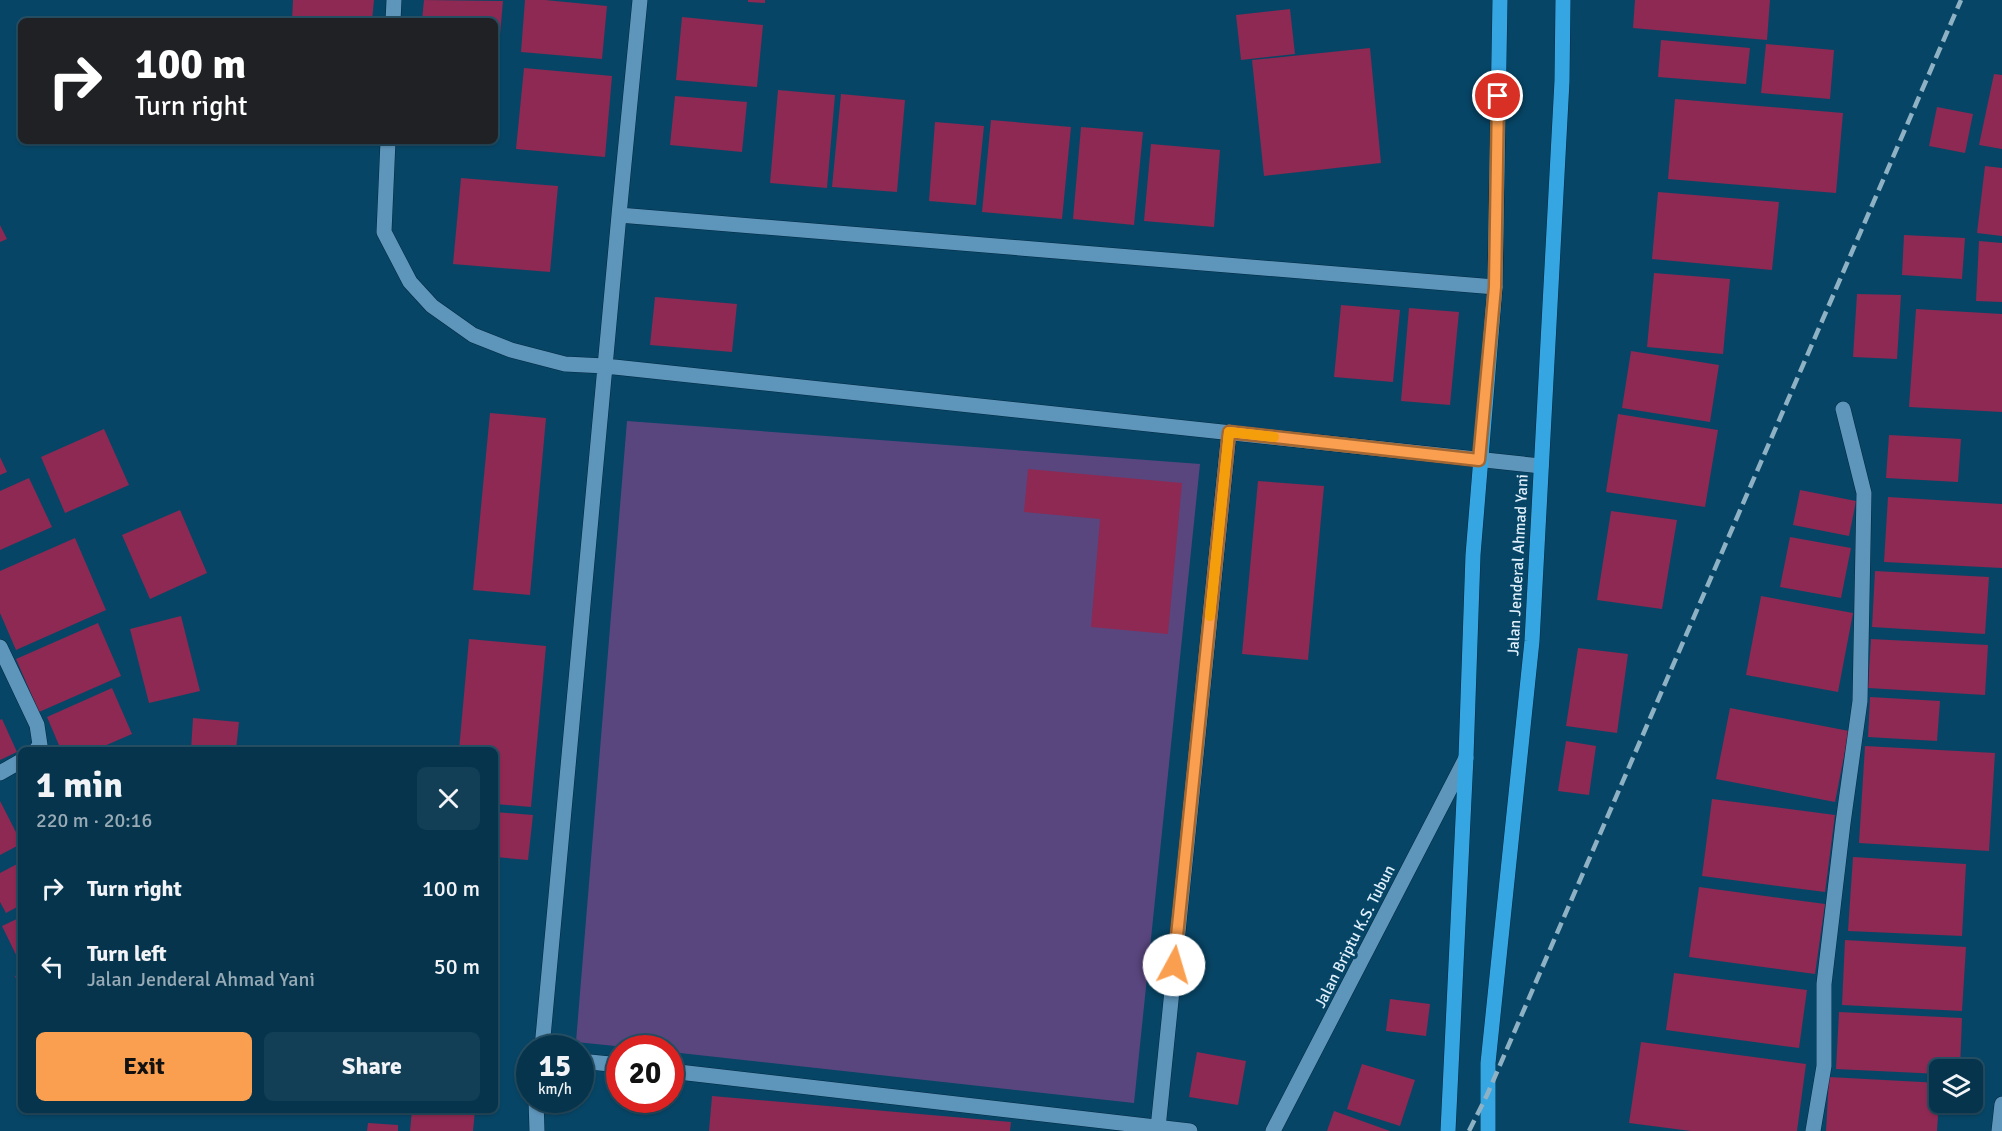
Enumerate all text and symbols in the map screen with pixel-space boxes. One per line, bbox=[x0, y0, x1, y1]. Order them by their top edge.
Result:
text: 100 m bbox=[135, 39, 246, 90]
icon: right bbox=[36, 42, 114, 120]
pin bbox=[1472, 70, 1523, 121]
icon: arrive bbox=[1481, 79, 1514, 112]
text: Turn right bbox=[135, 90, 248, 123]
street label: Jalan Jenderal Ahmad Yani bbox=[1503, 474, 1533, 657]
text: 1 min bbox=[36, 763, 123, 808]
button: close bbox=[417, 767, 480, 830]
text: 220 m · 20:16 bbox=[36, 808, 152, 833]
street label: Jalan Briptu K.S. Tubun bbox=[1310, 862, 1400, 1011]
icon: right bbox=[36, 872, 69, 905]
text: Turn right bbox=[87, 875, 182, 902]
text: 100 m bbox=[422, 875, 480, 902]
position arrow bbox=[1142, 933, 1206, 997]
text: Turn left bbox=[87, 940, 167, 967]
icon: left bbox=[36, 950, 69, 983]
text: 50 m bbox=[434, 953, 480, 980]
text: Jalan Jenderal Ahmad Yani bbox=[87, 967, 315, 992]
button: Exit bbox=[36, 1032, 252, 1101]
button: Share bbox=[264, 1032, 480, 1101]
speed limit sign: 20 bbox=[606, 1035, 684, 1113]
text: 15 bbox=[539, 1048, 571, 1085]
map controls bbox=[1929, 1059, 1983, 1113]
button: layers bbox=[1929, 1059, 1983, 1113]
text: km/h bbox=[538, 1080, 572, 1098]

